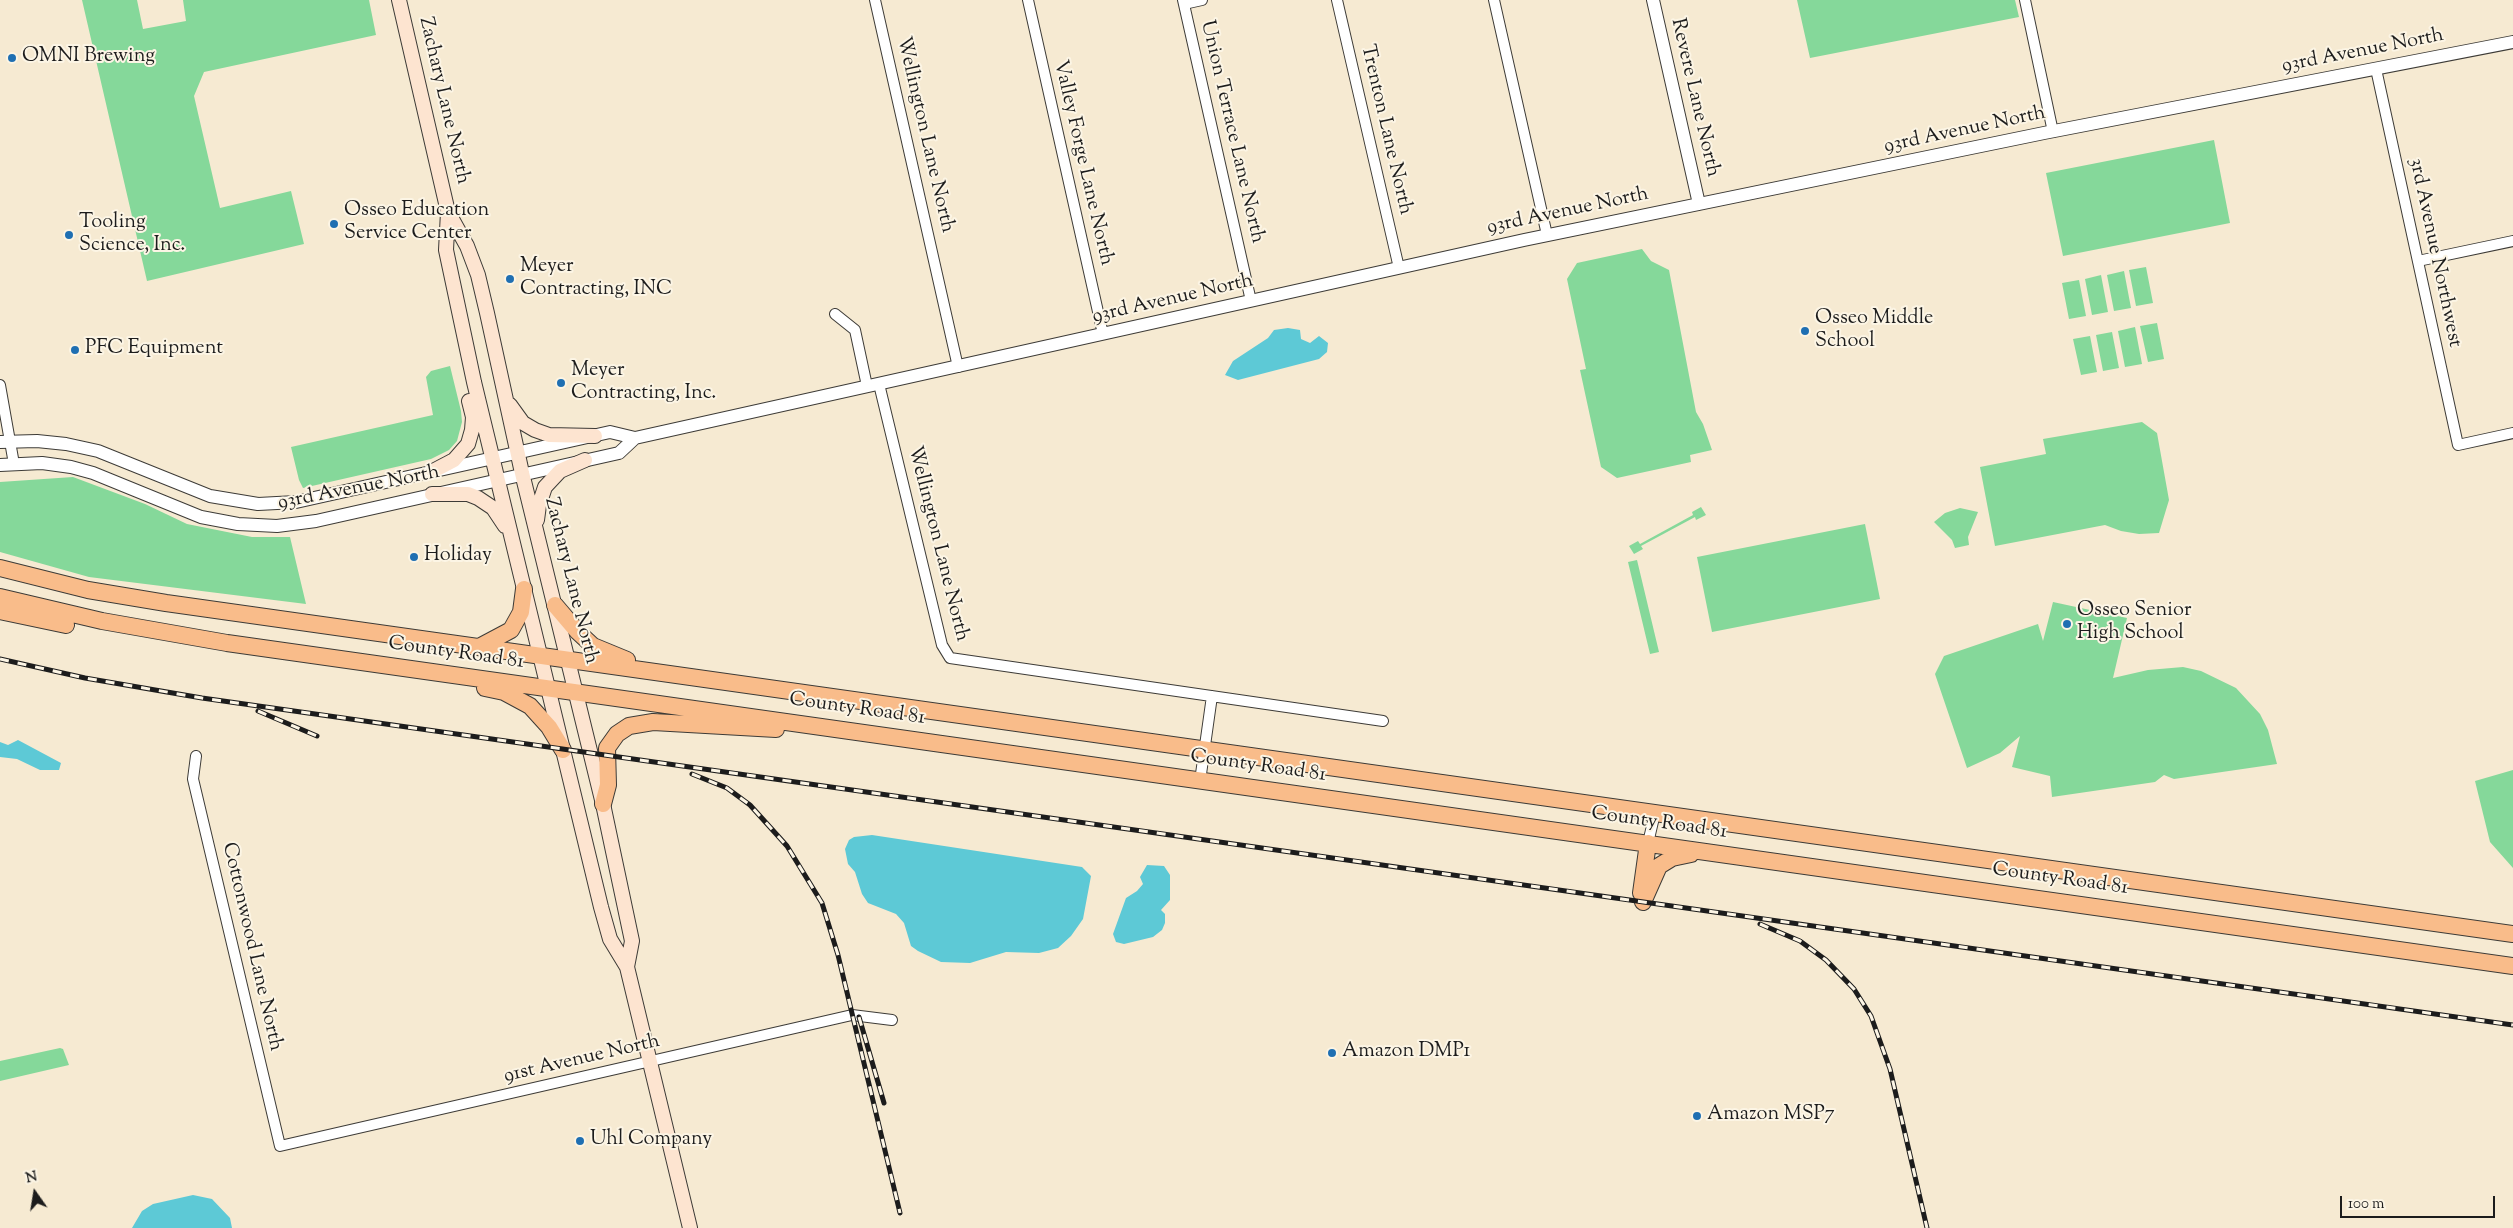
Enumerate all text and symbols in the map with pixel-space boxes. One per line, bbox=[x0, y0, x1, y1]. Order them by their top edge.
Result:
street label: Zachary Lane North bbox=[412, 15, 474, 187]
street label: Revere Lane North bbox=[1664, 16, 1724, 180]
street label: Union Terrace Lane North bbox=[1194, 18, 1268, 246]
street label: 93rd Avenue North bbox=[2280, 25, 2446, 79]
street label: Wellington Lane North bbox=[890, 35, 958, 235]
street label: Trenton Lane North bbox=[1354, 43, 1416, 217]
place label: OMNI Brewing bbox=[22, 46, 155, 70]
marker: OMNI Brewing bbox=[6, 52, 18, 64]
street label: Valley Forge Lane North bbox=[1047, 58, 1117, 268]
street label: 93rd Avenue North bbox=[1882, 102, 2048, 160]
street label: 3rd Avenue Northwest bbox=[2402, 156, 2466, 350]
street label: 93rd Avenue North bbox=[1485, 183, 1651, 241]
place label: Osseo Education Service Center bbox=[344, 200, 489, 247]
place label: Tooling Science, Inc. bbox=[79, 212, 185, 259]
marker: Osseo Education Service Center bbox=[328, 218, 340, 230]
marker: Tooling Science, Inc. bbox=[63, 229, 75, 241]
place label: Meyer Contracting, INC bbox=[520, 256, 672, 303]
street label: 93rd Avenue North bbox=[1090, 270, 1256, 330]
marker: Meyer Contracting, INC bbox=[504, 273, 516, 285]
place label: Osseo Middle School bbox=[1815, 308, 1933, 355]
marker: Osseo Middle School bbox=[1799, 325, 1811, 337]
place label: PFC Equipment bbox=[85, 338, 223, 362]
marker: PFC Equipment bbox=[69, 344, 81, 356]
place label: Meyer Contracting, Inc. bbox=[571, 360, 716, 407]
marker: Meyer Contracting, Inc. bbox=[555, 377, 567, 389]
street label: Wellington Lane North bbox=[901, 444, 973, 644]
street label: 93rd Avenue North bbox=[276, 462, 442, 516]
street label: Zachary Lane North bbox=[538, 495, 602, 667]
place label: Holiday bbox=[424, 545, 492, 569]
marker: Holiday bbox=[408, 551, 420, 563]
place label: Osseo Senior High School bbox=[2077, 600, 2191, 647]
marker: Osseo Senior High School bbox=[2061, 618, 2073, 630]
street label: County Road 81 bbox=[387, 633, 525, 675]
street label: County Road 81 bbox=[788, 689, 926, 731]
street label: County Road 81 bbox=[1189, 746, 1327, 788]
street label: County Road 81 bbox=[1590, 803, 1728, 845]
street label: Cottonwood Lane North bbox=[215, 840, 287, 1054]
street label: County Road 81 bbox=[1991, 859, 2129, 901]
street label: 91st Avenue North bbox=[502, 1030, 662, 1090]
place label: Amazon DMP1 bbox=[1342, 1041, 1470, 1065]
marker: Amazon DMP1 bbox=[1326, 1047, 1338, 1059]
place label: Amazon MSP7 bbox=[1707, 1104, 1835, 1128]
marker: Amazon MSP7 bbox=[1691, 1110, 1703, 1122]
place label: Uhl Company bbox=[590, 1129, 712, 1153]
marker: Uhl Company bbox=[574, 1135, 586, 1147]
text: N bbox=[24, 1167, 39, 1189]
north arrow bbox=[10, 1168, 60, 1218]
scale bar bbox=[2343, 1186, 2498, 1218]
text: 100 m bbox=[2348, 1194, 2384, 1215]

